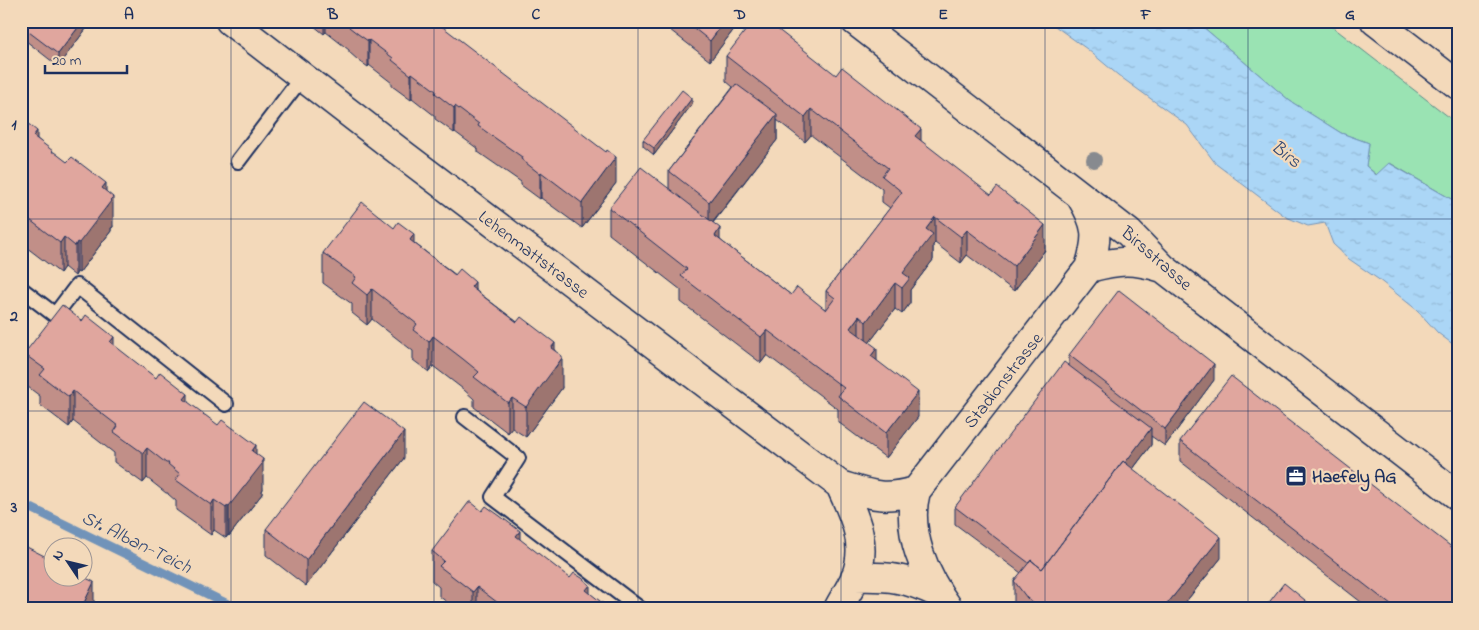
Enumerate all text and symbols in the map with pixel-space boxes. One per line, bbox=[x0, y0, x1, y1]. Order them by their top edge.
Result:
text: A bbox=[124, 3, 134, 27]
text: B bbox=[327, 3, 339, 27]
text: C bbox=[532, 3, 541, 27]
text: D bbox=[733, 3, 746, 27]
text: E bbox=[938, 3, 948, 27]
text: F bbox=[1140, 3, 1152, 27]
text: G bbox=[1345, 3, 1355, 27]
scale bar bbox=[45, 42, 128, 74]
text: 20 m bbox=[52, 50, 82, 72]
text: 1 bbox=[11, 113, 17, 137]
water label: Birs bbox=[1265, 135, 1307, 176]
street label: Lehenmattstrasse bbox=[472, 205, 594, 307]
street label: Birsstrasse bbox=[1114, 221, 1198, 298]
text: 2 bbox=[9, 305, 18, 329]
street label: Stadionstrasse bbox=[959, 327, 1051, 435]
office icon: Haefely AG bbox=[1284, 464, 1308, 488]
place label: Haefely AG bbox=[1312, 465, 1397, 492]
text: 3 bbox=[10, 496, 18, 520]
water label: St. Alban-Teich bbox=[76, 505, 196, 582]
north arrow bbox=[42, 538, 92, 588]
text: N bbox=[47, 546, 70, 565]

